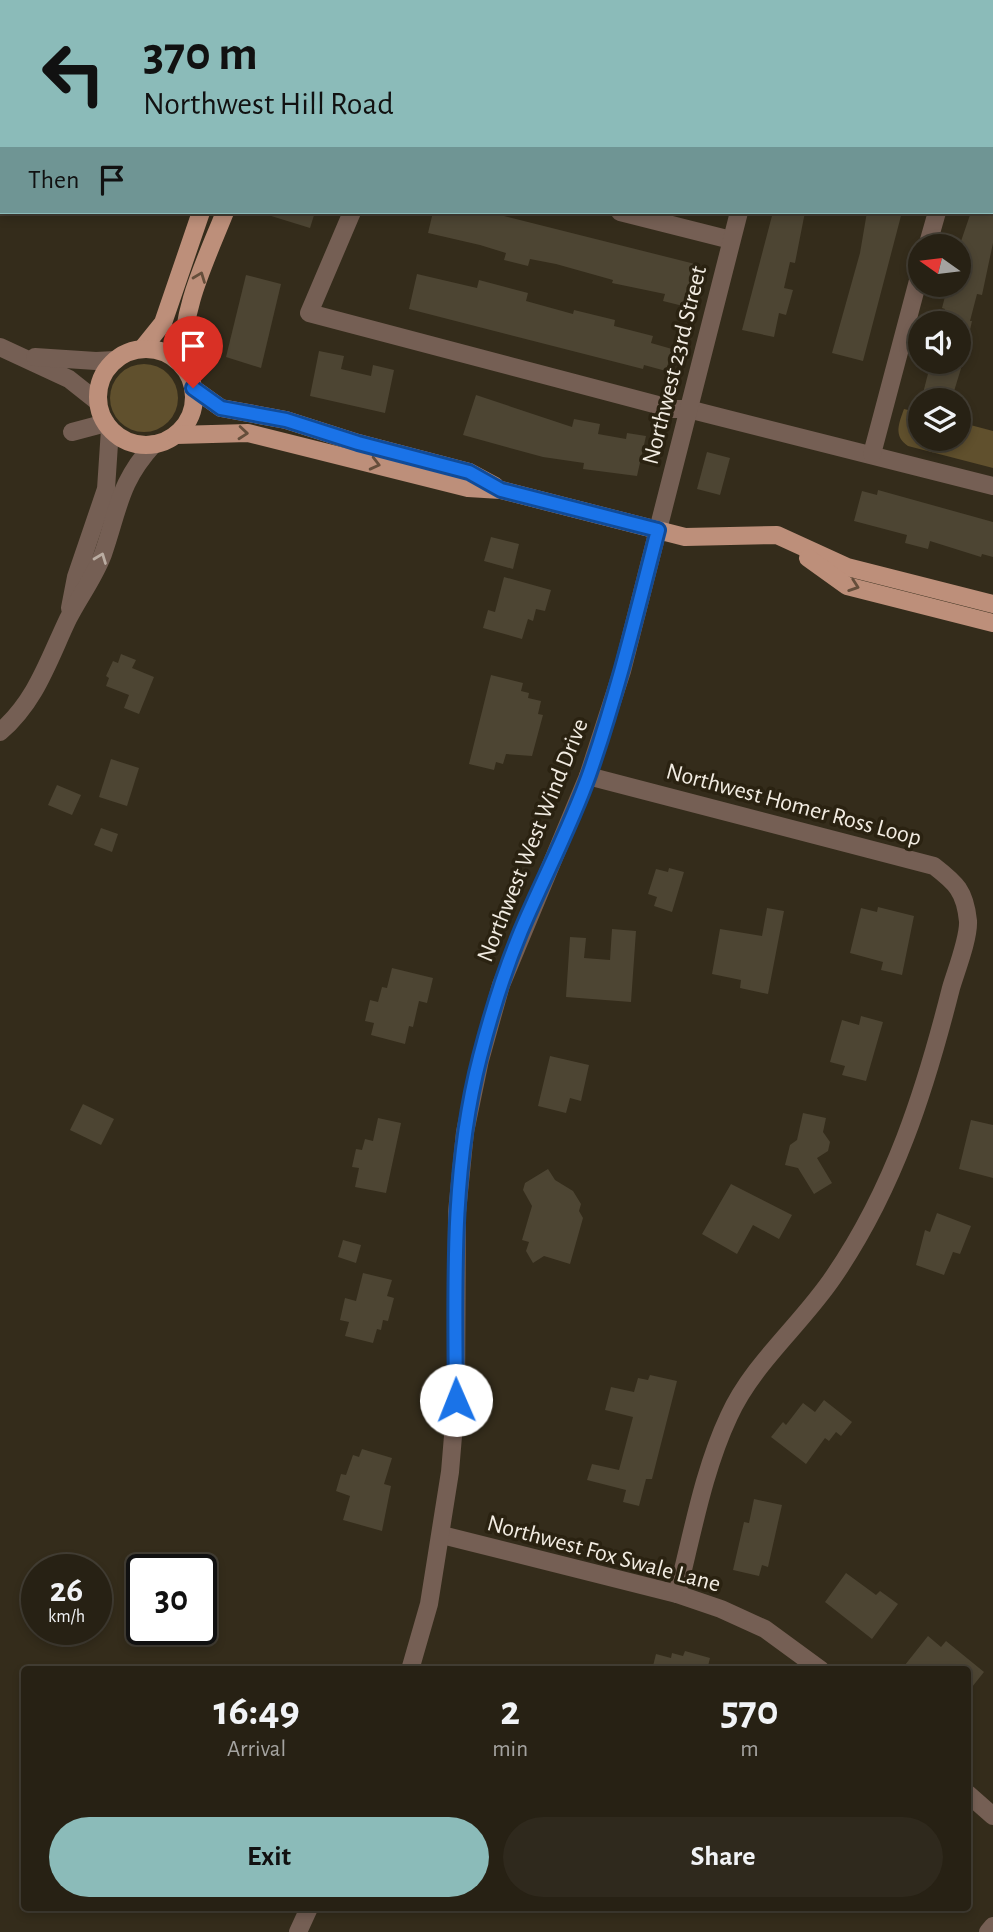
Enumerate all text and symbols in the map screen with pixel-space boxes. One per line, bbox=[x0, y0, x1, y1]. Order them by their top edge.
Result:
icon: left bbox=[28, 28, 119, 119]
text: 370 m bbox=[143, 30, 258, 79]
text: Northwest Hill Road bbox=[143, 88, 394, 120]
icon: arrive bbox=[93, 161, 131, 199]
text: Then bbox=[28, 167, 79, 193]
north arrow bbox=[908, 234, 971, 298]
map controls bbox=[908, 234, 971, 451]
street label: Northwest 23rd Street bbox=[639, 263, 711, 467]
one-way arrow bbox=[191, 271, 205, 283]
button: sound bbox=[908, 311, 971, 374]
pin bbox=[163, 316, 223, 388]
icon: arrive bbox=[174, 327, 212, 365]
button: layers bbox=[908, 388, 971, 451]
one-way arrow bbox=[237, 426, 249, 441]
one-way arrow bbox=[369, 456, 381, 470]
one-way arrow bbox=[92, 553, 106, 565]
one-way arrow bbox=[847, 578, 859, 592]
street label: Northwest West Wind Drive bbox=[473, 715, 593, 965]
street label: Northwest Homer Ross Loop bbox=[664, 759, 924, 851]
position arrow bbox=[419, 1363, 493, 1437]
street label: Northwest Fox Swale Lane bbox=[484, 1511, 723, 1597]
speed limit sign: 30 bbox=[126, 1554, 217, 1645]
text: 26 bbox=[50, 1573, 83, 1608]
text: km/h bbox=[48, 1608, 85, 1626]
text: 16:49 bbox=[213, 1690, 300, 1732]
text: 2 bbox=[500, 1690, 520, 1732]
text: 570 bbox=[720, 1690, 779, 1732]
text: Arrival bbox=[227, 1738, 286, 1761]
text: min bbox=[492, 1738, 528, 1761]
text: m bbox=[740, 1738, 759, 1761]
button: Exit bbox=[49, 1817, 489, 1897]
button: Share bbox=[503, 1817, 943, 1897]

